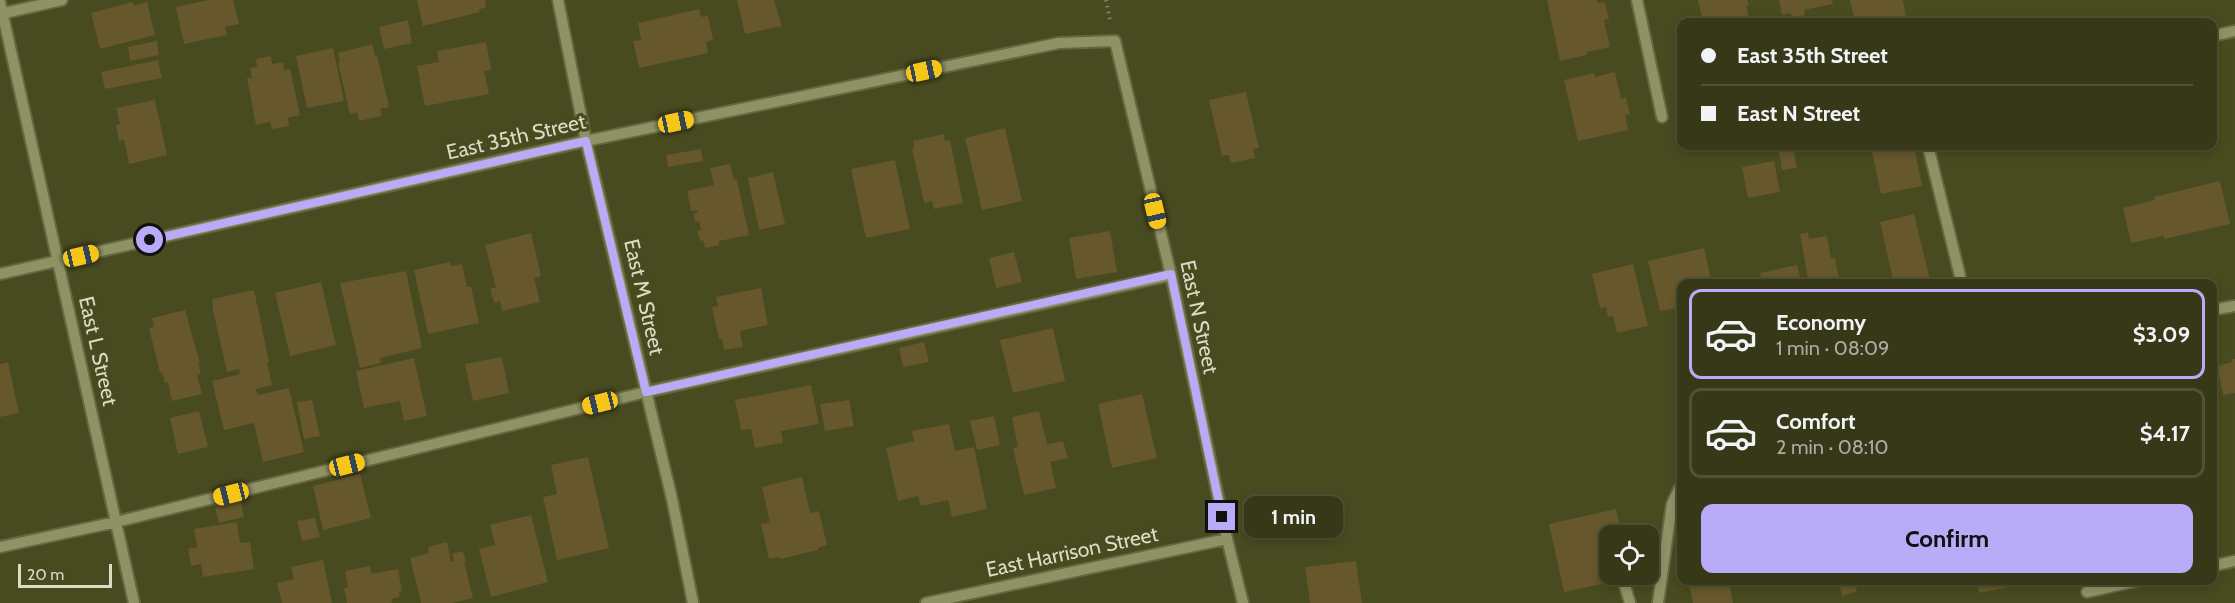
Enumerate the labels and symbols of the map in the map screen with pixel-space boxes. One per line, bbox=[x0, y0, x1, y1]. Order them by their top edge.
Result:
car bbox=[905, 58, 943, 84]
street label: East 35th Street bbox=[444, 108, 588, 165]
car bbox=[657, 109, 695, 135]
car bbox=[1142, 191, 1168, 231]
route start bbox=[136, 226, 163, 253]
street label: East M Street bbox=[619, 237, 670, 357]
car bbox=[61, 243, 101, 269]
street label: East N Street bbox=[1175, 258, 1224, 376]
street label: East L Street bbox=[74, 294, 123, 408]
car bbox=[580, 390, 620, 416]
car bbox=[327, 452, 367, 478]
car bbox=[211, 481, 251, 507]
callout: 1 min bbox=[1243, 496, 1342, 538]
route end bbox=[1208, 503, 1235, 530]
street label: East Harrison Street bbox=[984, 521, 1160, 582]
scale bar bbox=[18, 561, 112, 588]

